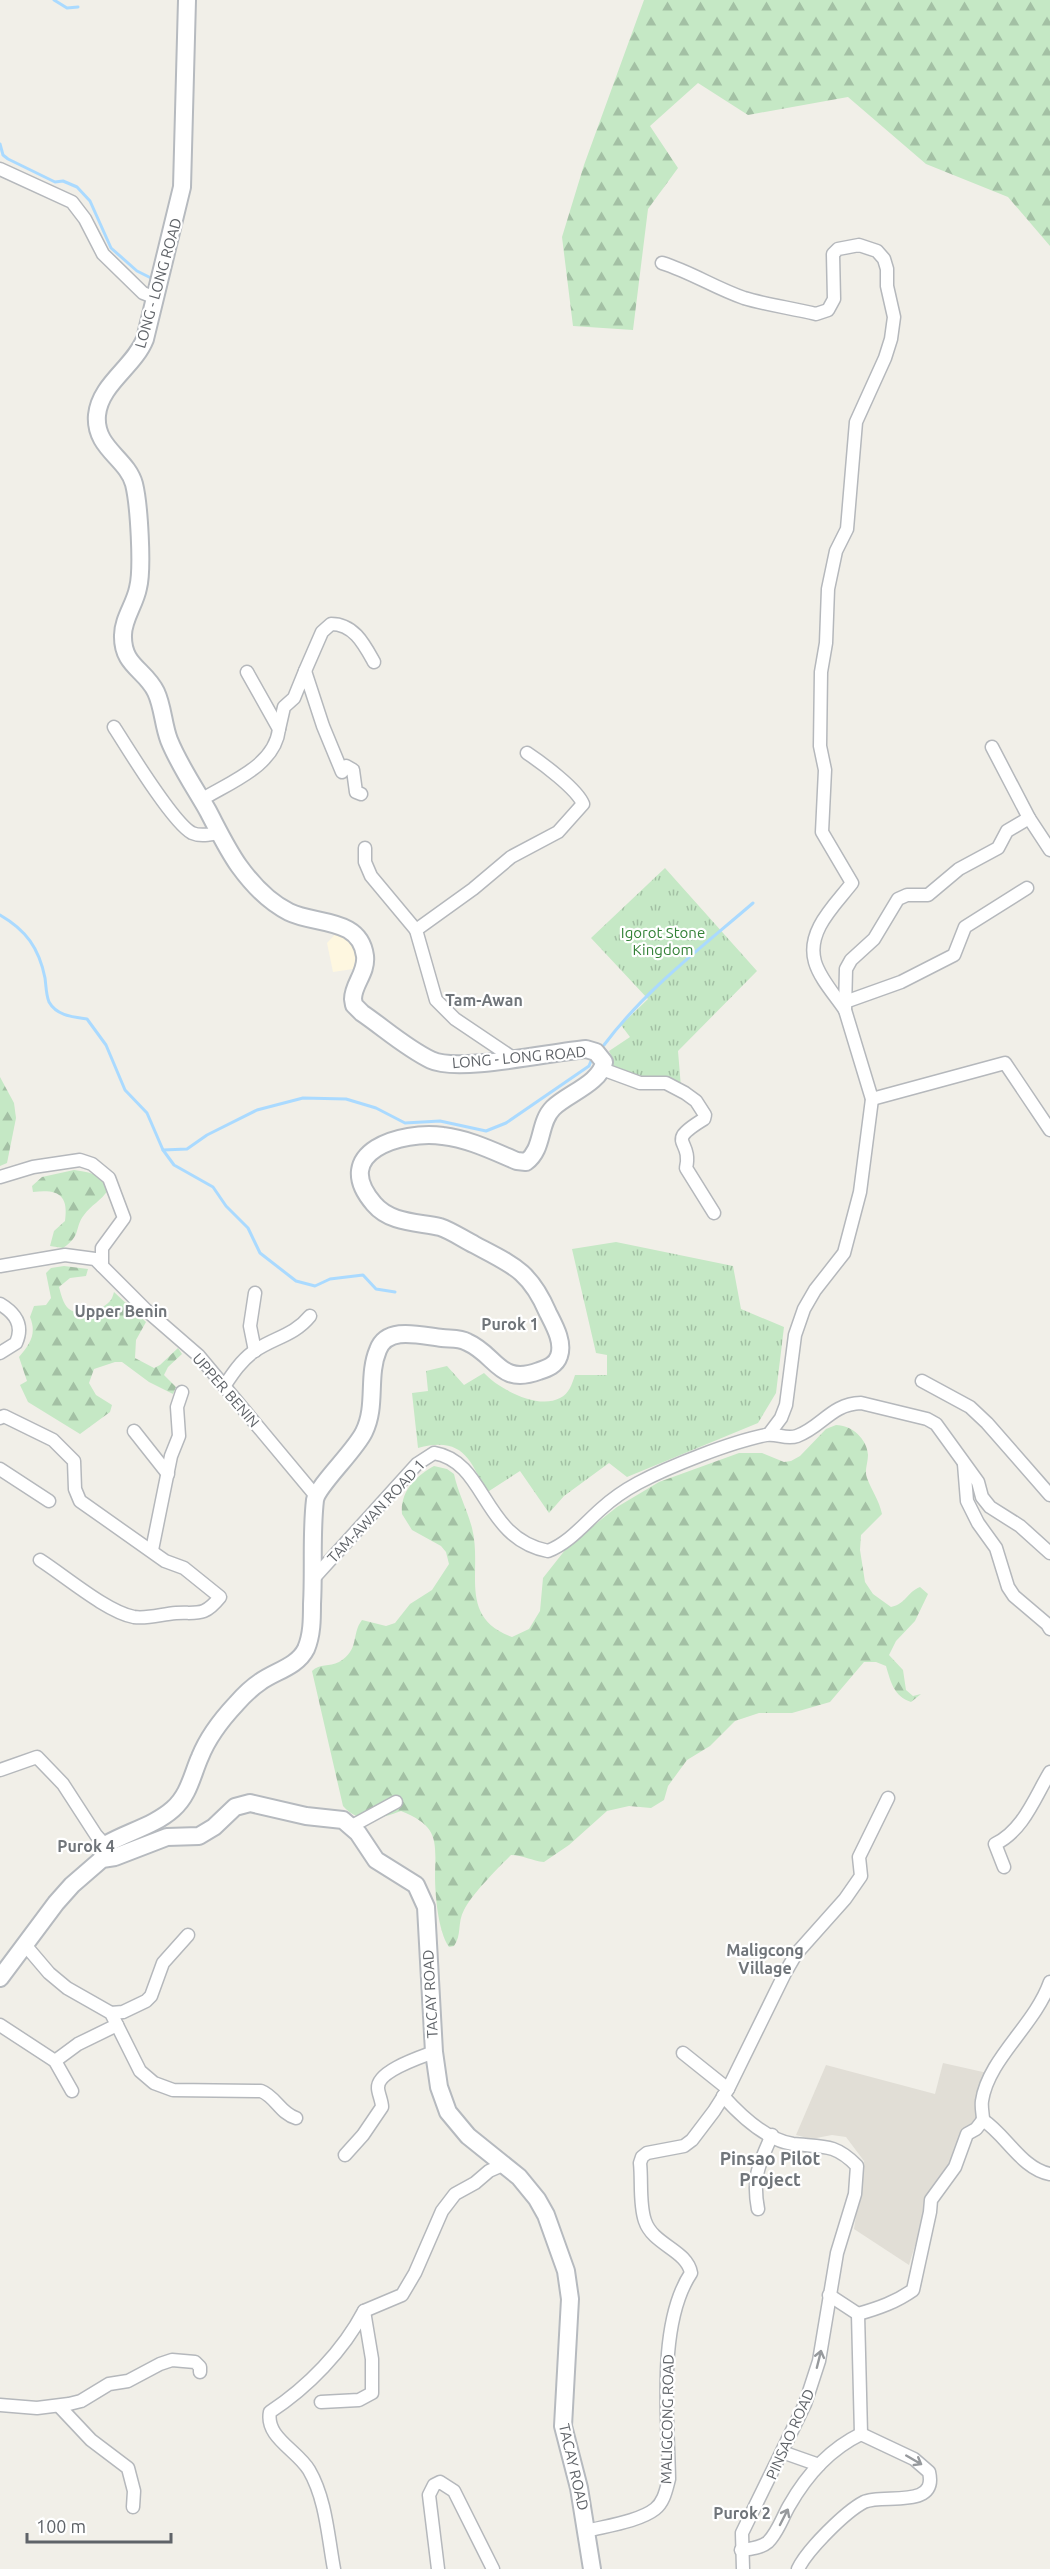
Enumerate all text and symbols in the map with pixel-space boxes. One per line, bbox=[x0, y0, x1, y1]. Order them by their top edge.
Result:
street label: LONG - LONG ROAD bbox=[131, 216, 185, 350]
park label: Igorot Stone Kingdom bbox=[621, 924, 705, 958]
district label: Tam-Awan bbox=[445, 991, 523, 1009]
street label: LONG - LONG ROAD bbox=[451, 1043, 587, 1071]
district label: Upper Benin bbox=[75, 1302, 167, 1320]
district label: Purok 1 bbox=[481, 1315, 539, 1333]
street label: UPPER BENIN bbox=[189, 1349, 263, 1431]
street label: TAM-AWAN ROAD 1 bbox=[324, 1456, 428, 1566]
district label: Purok 4 bbox=[57, 1837, 115, 1855]
district label: Maligcong Village bbox=[726, 1941, 804, 1977]
street label: TACAY ROAD bbox=[419, 1949, 441, 2039]
district label: Pinsao Pilot Project bbox=[720, 2148, 821, 2189]
one-way arrow bbox=[813, 2350, 825, 2369]
street label: MALIGCONG ROAD bbox=[657, 2354, 677, 2484]
street label: PINSAO ROAD bbox=[762, 2386, 818, 2482]
street label: TACAY ROAD bbox=[556, 2422, 592, 2512]
one-way arrow bbox=[905, 2454, 922, 2466]
district label: Purok 2 bbox=[713, 2504, 771, 2522]
scale bar bbox=[27, 2506, 171, 2544]
one-way arrow bbox=[778, 2508, 790, 2526]
text: 100 m bbox=[36, 2516, 86, 2536]

